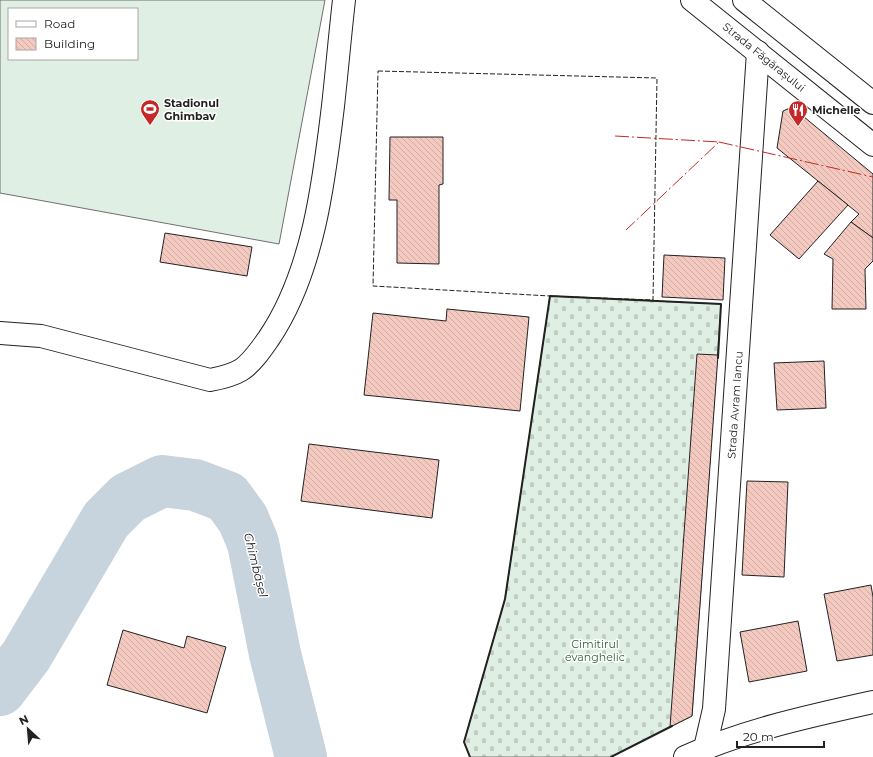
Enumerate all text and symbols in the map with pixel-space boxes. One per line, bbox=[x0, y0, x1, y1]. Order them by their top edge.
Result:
legend bbox=[8, 8, 138, 60]
text: Road bbox=[44, 16, 75, 31]
street label: Strada Făgărașului bbox=[720, 19, 808, 95]
text: Building bbox=[44, 36, 95, 51]
place label: Stadionul Ghimbav bbox=[164, 96, 219, 123]
sports icon: Stadionul Ghimbav bbox=[139, 98, 161, 126]
restaurant icon: Michelle bbox=[787, 99, 809, 127]
place label: Michelle bbox=[812, 103, 860, 117]
street label: Strada Avram Iancu bbox=[724, 351, 746, 459]
water label: Ghimbășel bbox=[241, 531, 271, 600]
park label: Cimitirul evanghelic bbox=[565, 637, 625, 664]
north arrow bbox=[8, 709, 48, 749]
text: N bbox=[17, 712, 31, 728]
scale bar bbox=[737, 723, 824, 749]
text: 20 m bbox=[743, 729, 774, 744]

